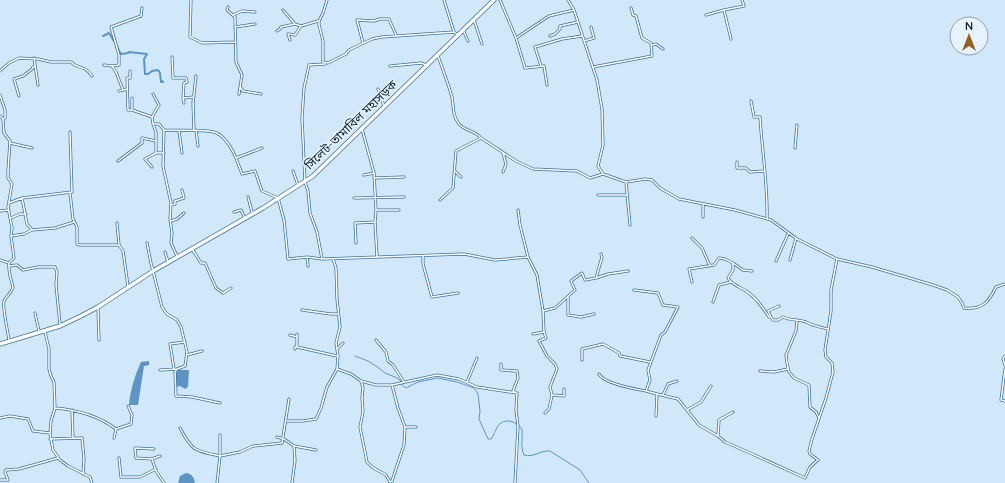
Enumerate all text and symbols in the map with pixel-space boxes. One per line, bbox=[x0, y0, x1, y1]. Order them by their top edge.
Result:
north arrow bbox=[949, 16, 989, 56]
text: N bbox=[965, 19, 973, 33]
street label: সিলেট-তামাবিল মহাসড়ক bbox=[301, 77, 400, 173]

